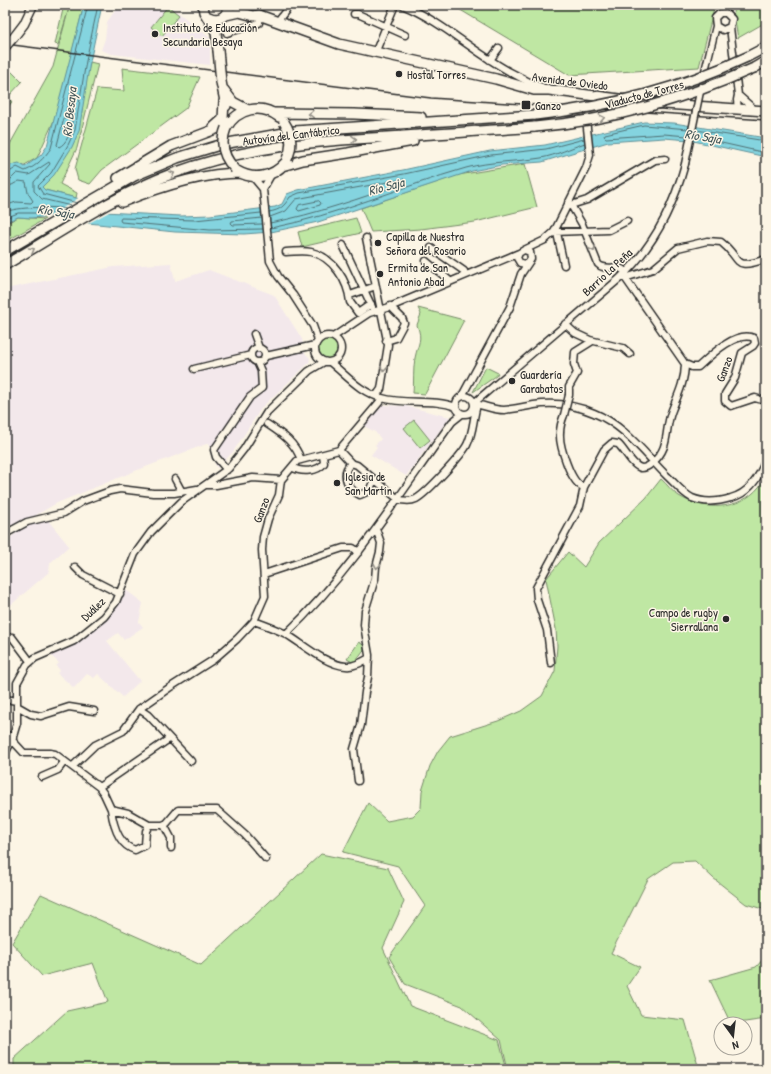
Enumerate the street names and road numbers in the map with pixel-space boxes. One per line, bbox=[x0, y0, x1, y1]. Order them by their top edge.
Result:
street label: Avenida de Oviedo bbox=[531, 68, 609, 94]
street label: Viaducto de Torres bbox=[603, 75, 686, 113]
street label: Autovía del Cantábrico bbox=[242, 121, 340, 149]
street label: Barrio La Peña bbox=[578, 244, 636, 300]
street label: Ganzo bbox=[711, 354, 737, 384]
street label: Ganzo bbox=[248, 495, 274, 525]
street label: Duález bbox=[77, 593, 109, 625]

